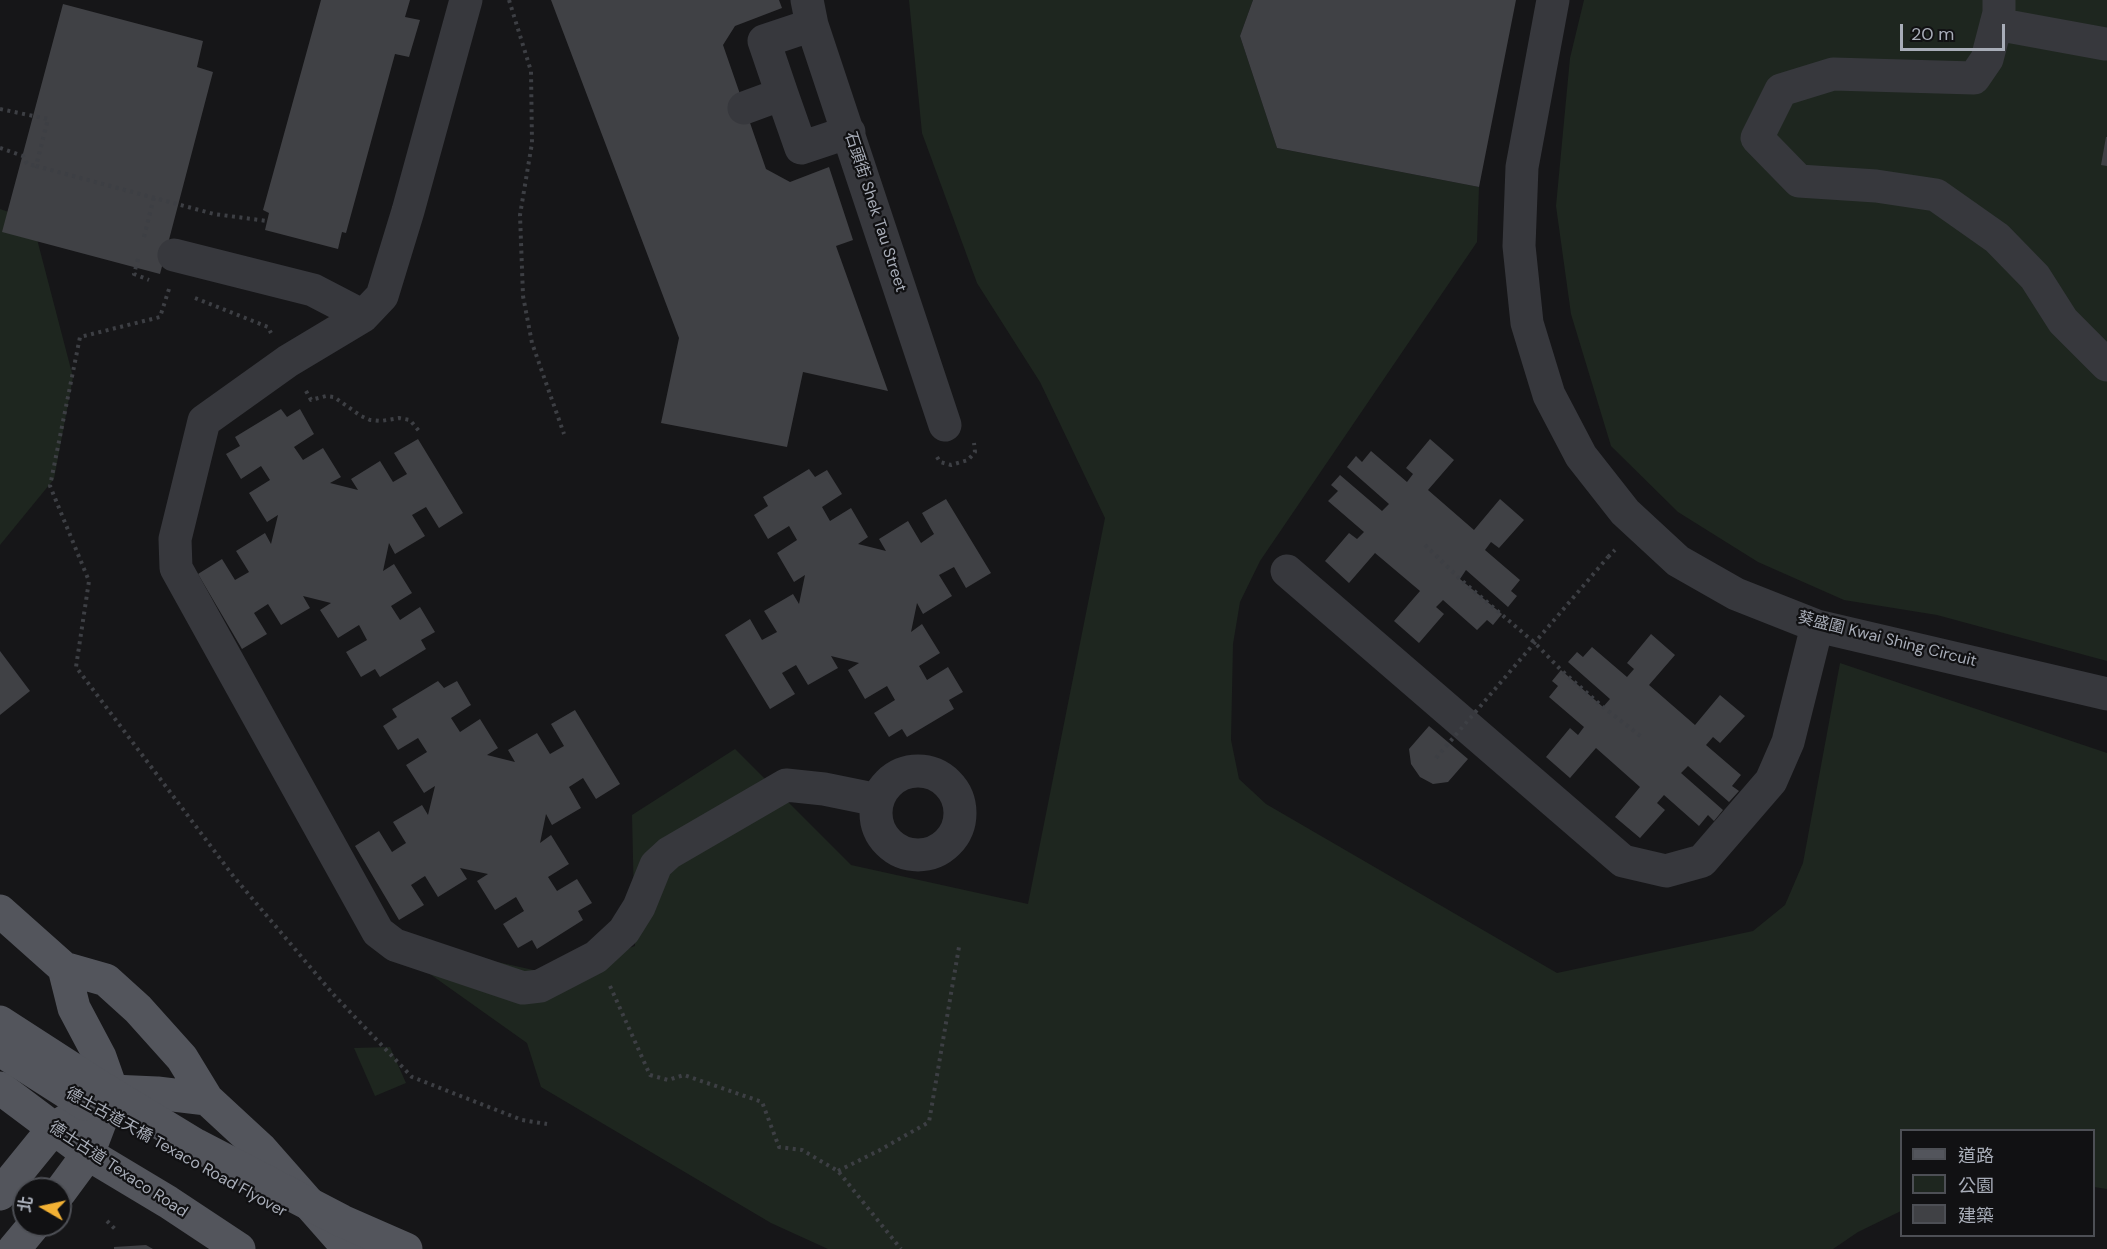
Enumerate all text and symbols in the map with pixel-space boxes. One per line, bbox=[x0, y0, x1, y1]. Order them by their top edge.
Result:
scale bar bbox=[1903, 12, 2008, 50]
text: 20 m bbox=[1911, 22, 1954, 46]
street label: 石頭街 Shek Tau Street bbox=[840, 129, 910, 295]
street label: 葵盛圍 Kwai Shing Circuit bbox=[1795, 608, 1979, 672]
street label: 德士古道天橋 Texaco Road Flyover bbox=[62, 1084, 290, 1222]
street label: 德士古道 Texaco Road bbox=[45, 1118, 191, 1222]
legend bbox=[1900, 1129, 2095, 1237]
text: 道路 bbox=[1958, 1144, 1994, 1168]
text: 公園 bbox=[1958, 1174, 1994, 1198]
north arrow bbox=[12, 1177, 72, 1237]
text: 北 bbox=[14, 1195, 37, 1214]
text: 建築 bbox=[1958, 1204, 1994, 1228]

